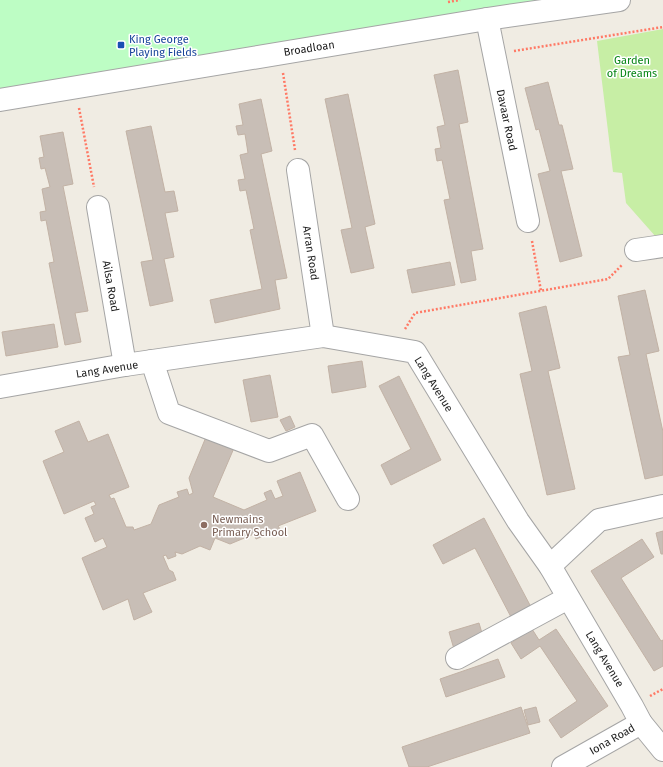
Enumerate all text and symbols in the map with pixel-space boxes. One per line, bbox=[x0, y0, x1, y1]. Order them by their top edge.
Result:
place label: King George Playing Fields bbox=[129, 33, 197, 59]
street label: Broadloan bbox=[283, 38, 335, 59]
marker: King George Playing Fields bbox=[116, 40, 126, 50]
park label: Garden of Dreams bbox=[607, 54, 657, 80]
street label: Davaar Road bbox=[494, 88, 519, 152]
street label: Arran Road bbox=[300, 225, 321, 281]
street label: Ailsa Road bbox=[100, 259, 121, 313]
street label: Lang Avenue bbox=[411, 354, 456, 414]
street label: Lang Avenue bbox=[75, 358, 139, 381]
place label: Newmains Primary School bbox=[212, 513, 287, 539]
marker: Newmains Primary School bbox=[199, 520, 209, 530]
street label: Lang Avenue bbox=[583, 629, 626, 690]
street label: Iona Road bbox=[587, 721, 637, 758]

